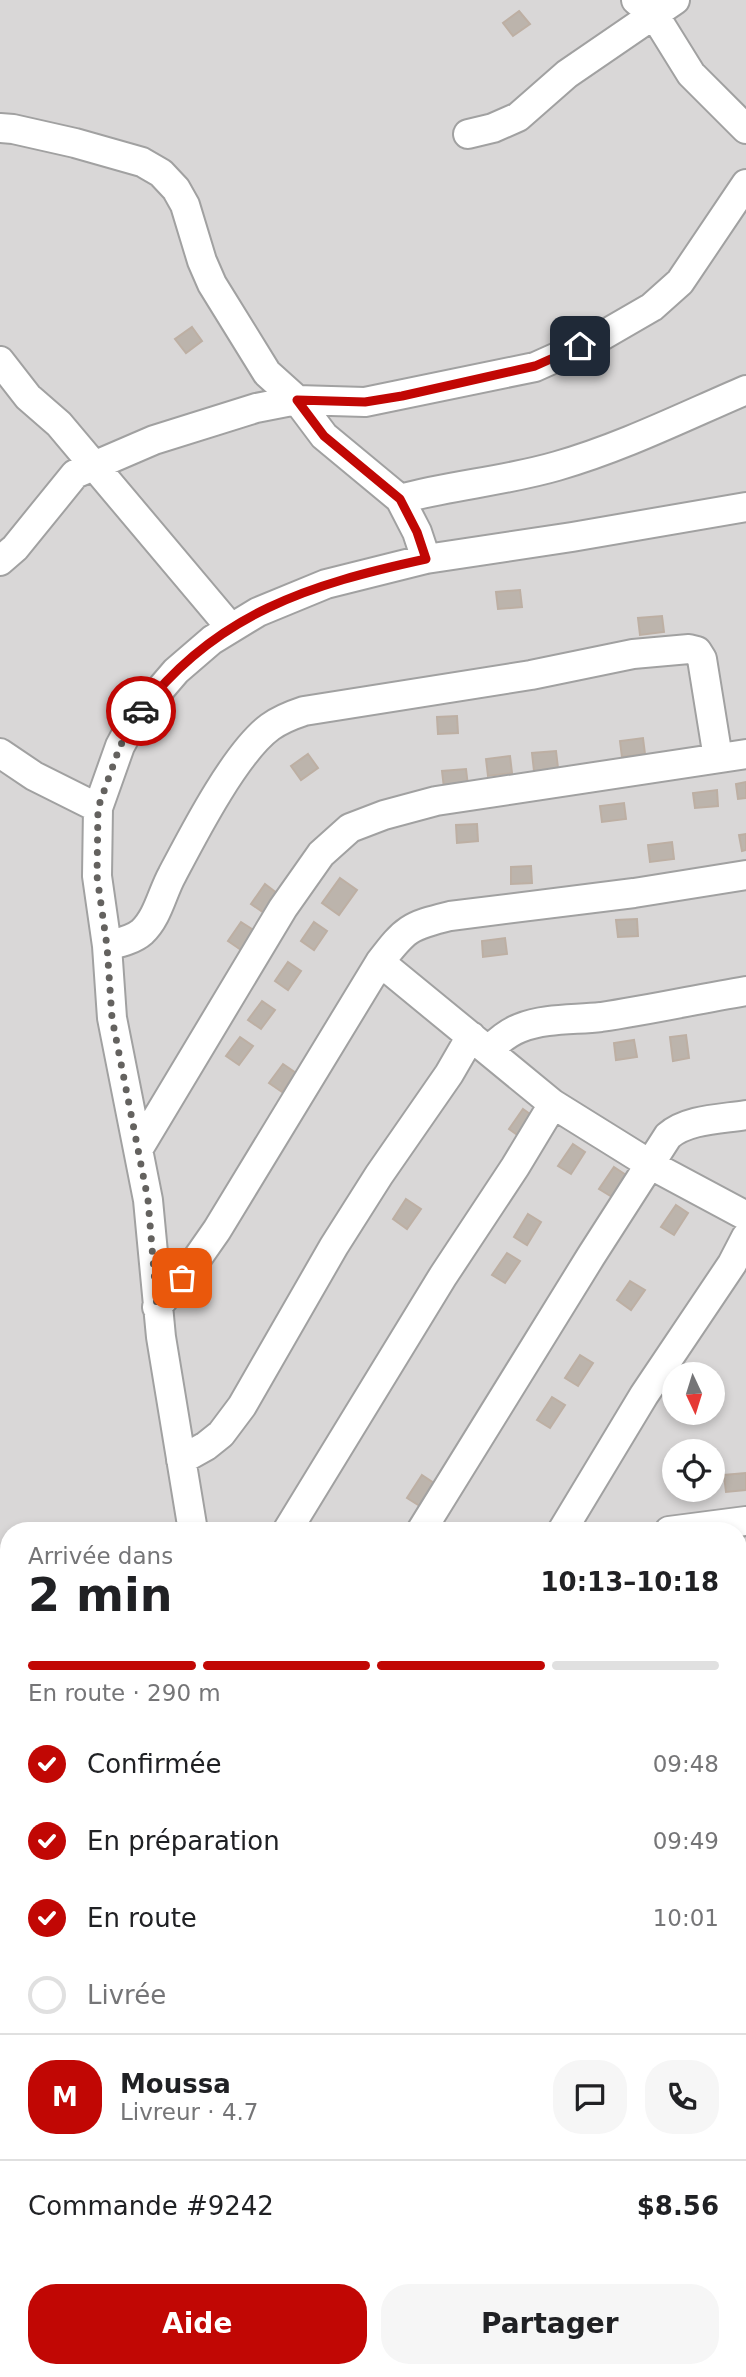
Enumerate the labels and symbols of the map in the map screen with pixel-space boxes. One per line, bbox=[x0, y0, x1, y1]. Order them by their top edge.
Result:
pin bbox=[550, 316, 610, 376]
courier bbox=[106, 676, 176, 746]
pin bbox=[152, 1248, 212, 1308]
north arrow bbox=[662, 1362, 724, 1424]

